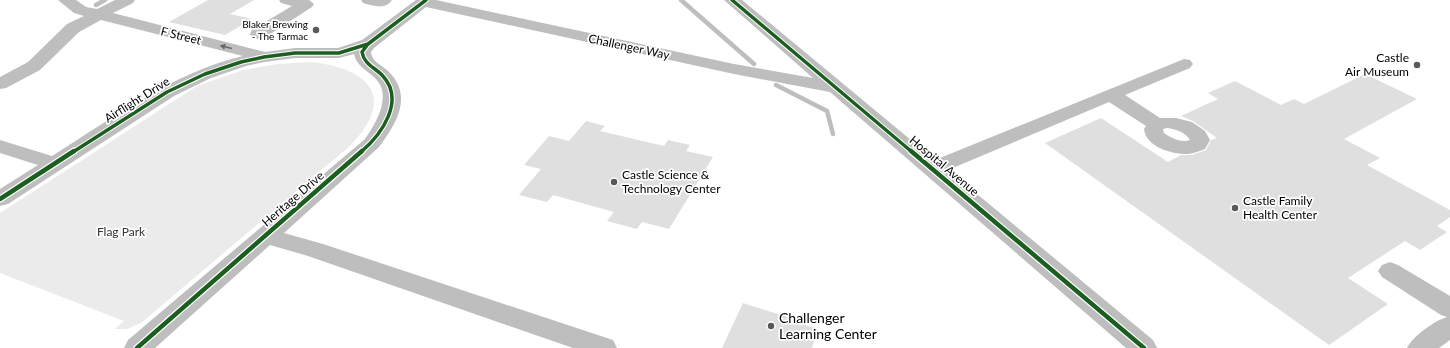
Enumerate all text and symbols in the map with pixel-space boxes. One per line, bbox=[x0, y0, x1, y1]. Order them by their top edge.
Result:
place label: Blaker Brewing - The Tarmac bbox=[242, 18, 308, 42]
street label: F Street bbox=[159, 23, 204, 48]
marker: Blaker Brewing - The Tarmac bbox=[311, 25, 321, 35]
street label: Challenger Way bbox=[587, 31, 672, 63]
one-way arrow bbox=[220, 44, 233, 50]
place label: Castle Air Museum bbox=[1345, 50, 1409, 79]
marker: Castle Air Museum bbox=[1412, 60, 1422, 70]
street label: Airflight Drive bbox=[101, 74, 172, 126]
street label: Hospital Avenue bbox=[907, 132, 982, 199]
place label: Castle Science & Technology Center bbox=[622, 167, 721, 196]
street label: Heritage Drive bbox=[259, 168, 327, 230]
marker: Castle Science & Technology Center bbox=[609, 177, 619, 187]
place label: Castle Family Health Center bbox=[1243, 193, 1318, 222]
marker: Castle Family Health Center bbox=[1230, 203, 1240, 213]
park label: Flag Park bbox=[97, 224, 146, 239]
place label: Challenger Learning Center bbox=[779, 309, 877, 342]
marker: Challenger Learning Center bbox=[766, 321, 776, 331]

